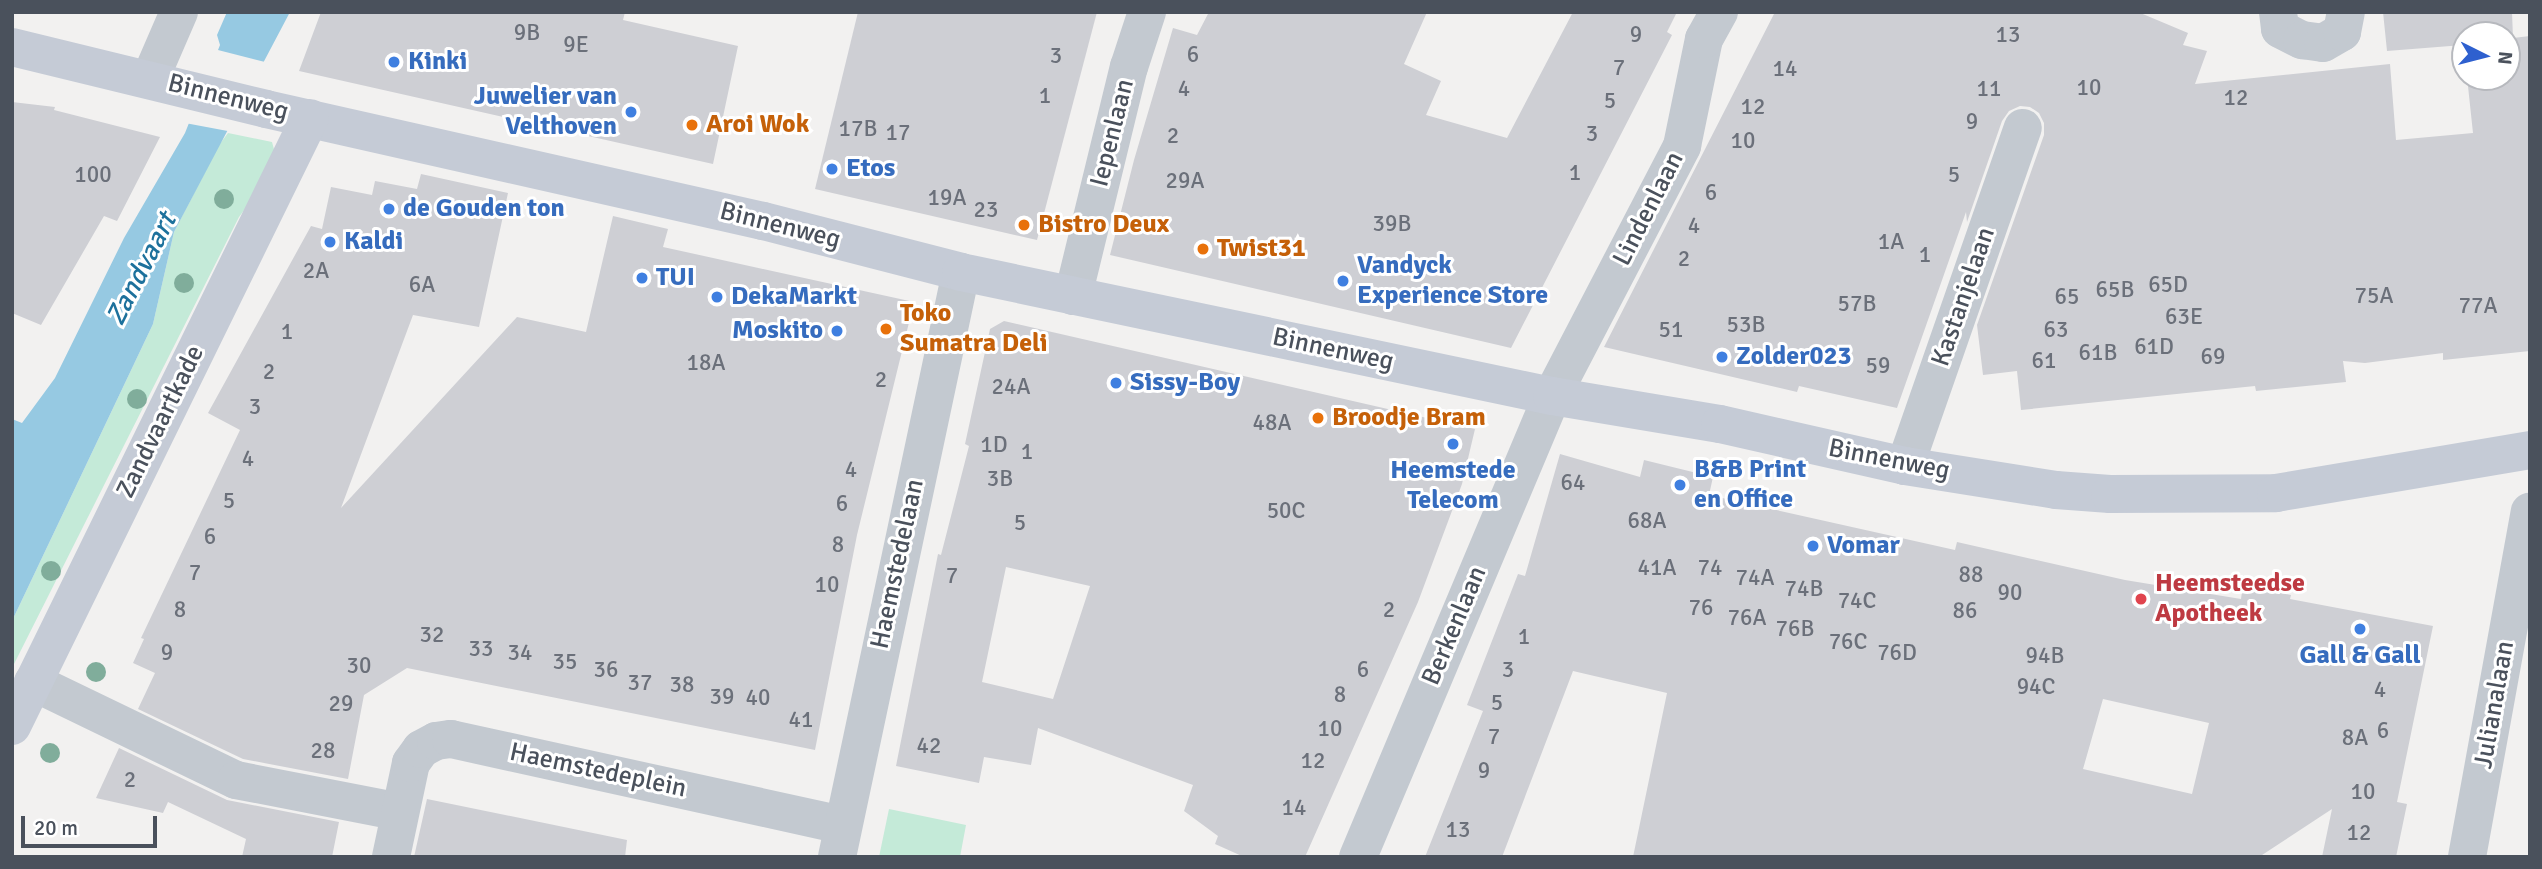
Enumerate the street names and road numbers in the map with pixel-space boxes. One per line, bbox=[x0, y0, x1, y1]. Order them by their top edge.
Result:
street label: Binnenweg bbox=[164, 68, 292, 128]
street label: Iepenlaan bbox=[1085, 76, 1141, 190]
street label: Lindenlaan bbox=[1607, 147, 1691, 271]
street label: Binnenweg bbox=[716, 196, 844, 256]
street label: Kastanjelaan bbox=[1926, 223, 2002, 371]
street label: Binnenweg bbox=[1270, 322, 1396, 378]
street label: Zandvaartkade bbox=[111, 341, 211, 503]
street label: Binnenweg bbox=[1826, 433, 1952, 487]
street label: Haemstedelaan bbox=[865, 476, 931, 652]
street label: Berkenlaan bbox=[1416, 562, 1494, 690]
street label: Julianalaan bbox=[2468, 639, 2522, 771]
street label: Haemstedeplein bbox=[507, 737, 689, 805]

